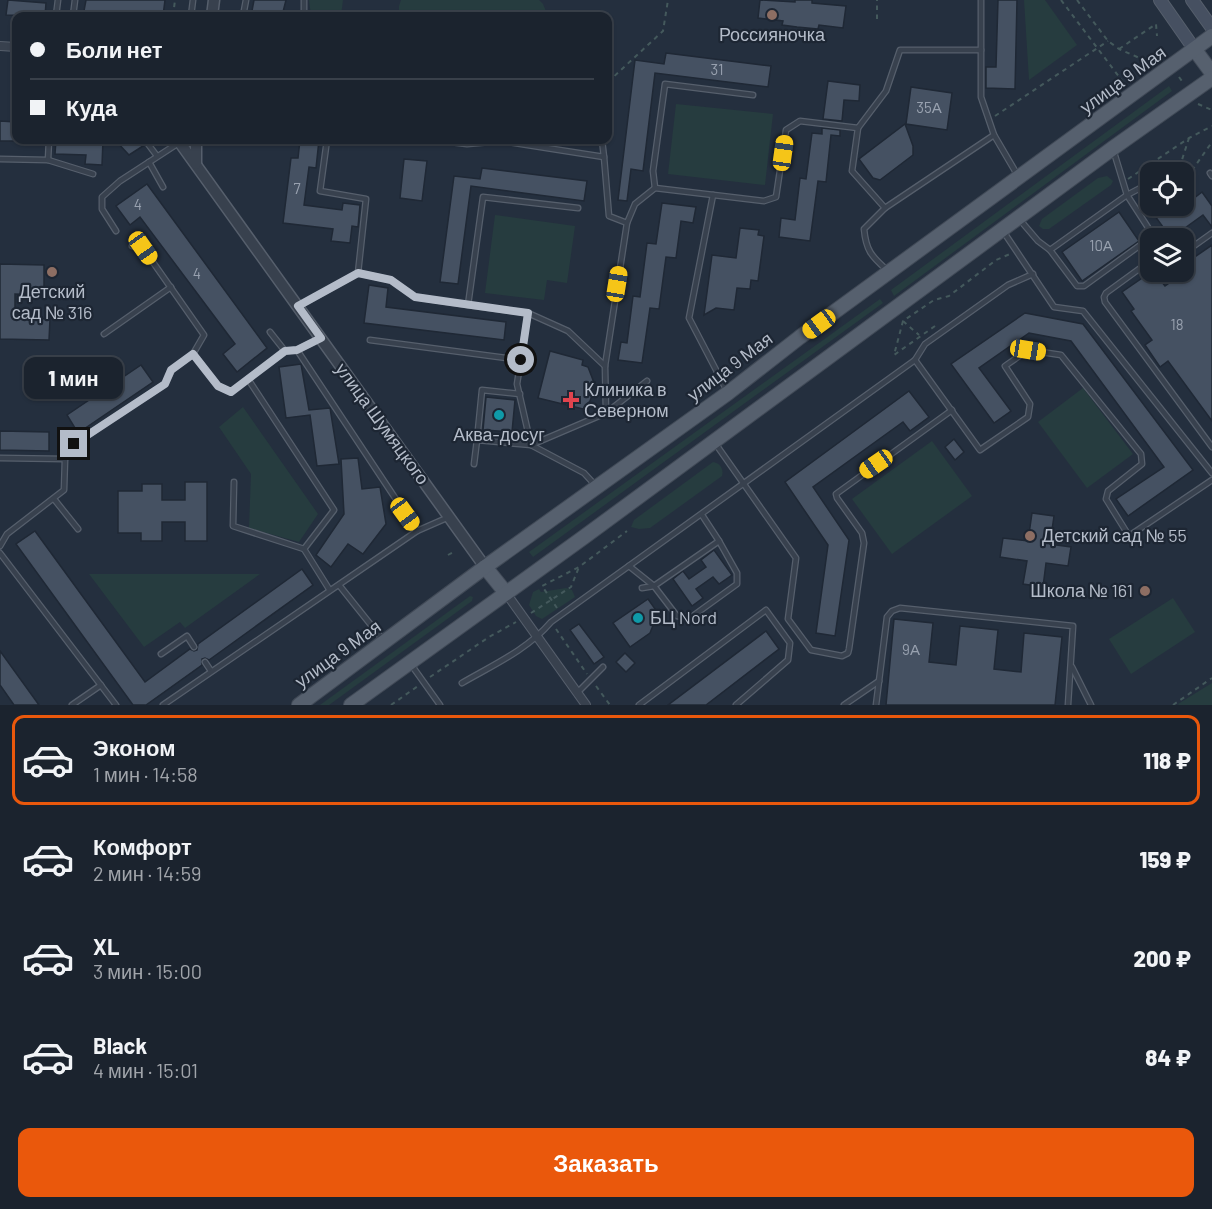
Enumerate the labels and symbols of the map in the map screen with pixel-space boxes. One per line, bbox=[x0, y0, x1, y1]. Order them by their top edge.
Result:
marker: Россияночка bbox=[765, 8, 779, 22]
place label: Россияночка bbox=[719, 23, 826, 45]
street label: улица 9 Мая bbox=[1075, 41, 1170, 118]
house number: 31 bbox=[711, 60, 723, 78]
house number: 35А bbox=[916, 98, 942, 116]
car bbox=[772, 134, 794, 172]
house number: 7 bbox=[293, 179, 301, 197]
house number: 4 bbox=[134, 195, 142, 213]
car bbox=[125, 228, 161, 268]
house number: 10А bbox=[1089, 236, 1113, 254]
house number: 4 bbox=[193, 264, 201, 282]
marker: Детский сад № 316 bbox=[45, 265, 59, 279]
car bbox=[605, 265, 629, 303]
place label: Детский сад № 316 bbox=[12, 280, 92, 323]
car bbox=[799, 306, 839, 342]
house number: 18 bbox=[1170, 315, 1184, 333]
street label: улица 9 Мая bbox=[682, 327, 776, 405]
car bbox=[1009, 338, 1047, 362]
route start bbox=[507, 346, 534, 373]
callout: 1 мин bbox=[25, 357, 124, 399]
street label: улица Шумяцкого bbox=[331, 358, 434, 489]
place label: Клиника в Северном bbox=[584, 378, 669, 421]
marker: Клиника в Северном bbox=[562, 391, 580, 409]
marker: Аква-досуг bbox=[492, 408, 506, 422]
place label: Аква-досуг bbox=[453, 423, 545, 445]
route end bbox=[60, 430, 87, 457]
car bbox=[856, 446, 896, 482]
car bbox=[387, 494, 423, 534]
place label: Детский сад № 55 bbox=[1042, 524, 1187, 546]
marker: Детский сад № 55 bbox=[1023, 529, 1037, 543]
place label: Школа № 161 bbox=[1030, 579, 1133, 601]
marker: Школа № 161 bbox=[1138, 584, 1152, 598]
place label: БЦ Nord bbox=[650, 606, 717, 628]
marker: БЦ Nord bbox=[631, 611, 645, 625]
street label: улица 9 Мая bbox=[290, 615, 385, 692]
house number: 9А bbox=[902, 640, 920, 658]

